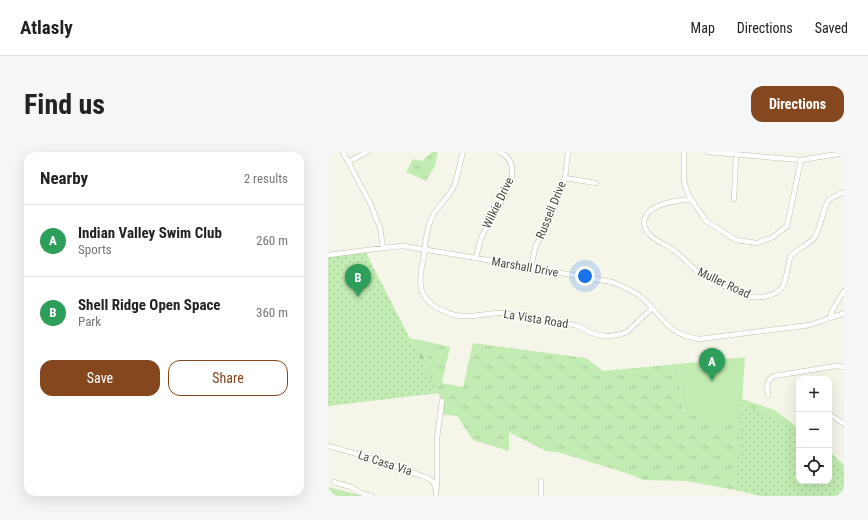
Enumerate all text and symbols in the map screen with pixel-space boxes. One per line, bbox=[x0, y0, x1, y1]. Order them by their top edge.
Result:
text: Atlasly bbox=[20, 16, 73, 39]
text: Map bbox=[691, 20, 715, 36]
text: Directions bbox=[737, 20, 793, 36]
text: Saved bbox=[815, 20, 848, 36]
button: Directions bbox=[751, 86, 844, 122]
text: Find us bbox=[24, 88, 105, 121]
text: Nearby bbox=[40, 168, 88, 188]
text: 2 results bbox=[244, 171, 288, 186]
street label: Wilkie Drive bbox=[480, 175, 517, 231]
street label: Russell Drive bbox=[533, 179, 569, 241]
text: Indian Valley Swim Club bbox=[78, 224, 222, 242]
text: A bbox=[49, 233, 57, 248]
text: 260 m bbox=[256, 233, 288, 248]
text: Sports bbox=[78, 242, 112, 257]
street label: Marshall Drive bbox=[490, 254, 560, 280]
pin: B bbox=[345, 264, 371, 297]
street label: Muller Road bbox=[695, 265, 753, 301]
your location bbox=[575, 266, 595, 286]
text: Shell Ridge Open Space bbox=[78, 296, 221, 314]
text: B bbox=[49, 305, 57, 320]
text: 360 m bbox=[256, 305, 288, 320]
street label: La Vista Road bbox=[503, 307, 569, 331]
text: Park bbox=[78, 314, 101, 329]
pin: A bbox=[699, 348, 725, 381]
button: Save bbox=[40, 360, 160, 396]
button: Share bbox=[168, 360, 288, 396]
map controls bbox=[796, 376, 832, 484]
button: + bbox=[796, 376, 832, 412]
button: − bbox=[796, 412, 832, 448]
street label: La Casa Via bbox=[356, 448, 414, 478]
button: locate bbox=[796, 448, 832, 484]

